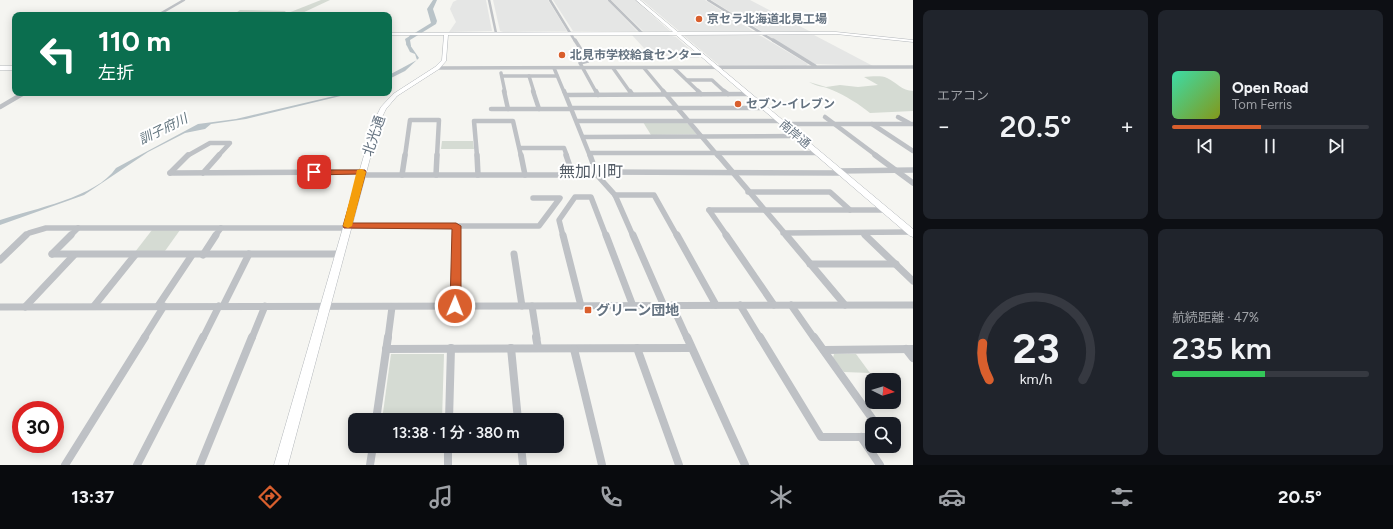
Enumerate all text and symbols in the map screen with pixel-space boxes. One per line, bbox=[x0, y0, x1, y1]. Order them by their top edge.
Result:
place label: 京セラ北海道北見工場 bbox=[707, 12, 827, 26]
marker: 京セラ北海道北見工場 bbox=[694, 14, 704, 24]
text: 110 m bbox=[98, 24, 171, 58]
icon: left bbox=[32, 28, 84, 80]
place label: 北見市学校給食センター bbox=[570, 48, 702, 62]
marker: 北見市学校給食センター bbox=[557, 50, 567, 60]
text: 左折 bbox=[98, 62, 134, 84]
text: Open Road bbox=[1232, 79, 1309, 97]
text: エアコン bbox=[937, 88, 989, 103]
place label: セブン-イレブン bbox=[746, 97, 835, 111]
text: Tom Ferris bbox=[1232, 97, 1292, 112]
marker: セブン-イレブン bbox=[733, 99, 743, 109]
text: 20.5° bbox=[1000, 108, 1072, 145]
water label: 訓子府川 bbox=[136, 110, 191, 147]
street label: 北光通 bbox=[359, 113, 389, 159]
text: − bbox=[937, 113, 951, 140]
text: + bbox=[1120, 113, 1134, 140]
street label: 南岸通 bbox=[777, 117, 813, 151]
icon: previous bbox=[1194, 135, 1216, 157]
icon: pause bbox=[1259, 135, 1281, 157]
icon: next bbox=[1325, 135, 1347, 157]
pin bbox=[297, 155, 331, 189]
icon: arrive bbox=[303, 161, 325, 183]
district label: 無加川町 bbox=[559, 162, 623, 181]
position arrow bbox=[434, 285, 476, 327]
place label: グリーン団地 bbox=[596, 302, 679, 319]
marker: グリーン団地 bbox=[583, 305, 593, 315]
text: 航続距離 · 47% bbox=[1172, 310, 1259, 325]
text: 23 bbox=[1012, 323, 1059, 373]
text: 235 km bbox=[1172, 330, 1272, 367]
text: km/h bbox=[1019, 369, 1052, 387]
north arrow bbox=[865, 373, 901, 409]
map controls bbox=[865, 373, 901, 453]
speed limit sign: 30 bbox=[12, 401, 64, 453]
button: search bbox=[865, 417, 901, 453]
text: 13:38 · 1 分 · 380 m bbox=[392, 424, 520, 442]
icon: directions bbox=[256, 483, 284, 511]
icon: music bbox=[427, 483, 455, 511]
icon: phone bbox=[597, 483, 625, 511]
icon: climate bbox=[767, 483, 795, 511]
icon: car bbox=[938, 483, 966, 511]
icon: filters bbox=[1108, 483, 1136, 511]
text: 13:37 bbox=[71, 486, 114, 508]
text: 20.5° bbox=[1278, 486, 1322, 508]

